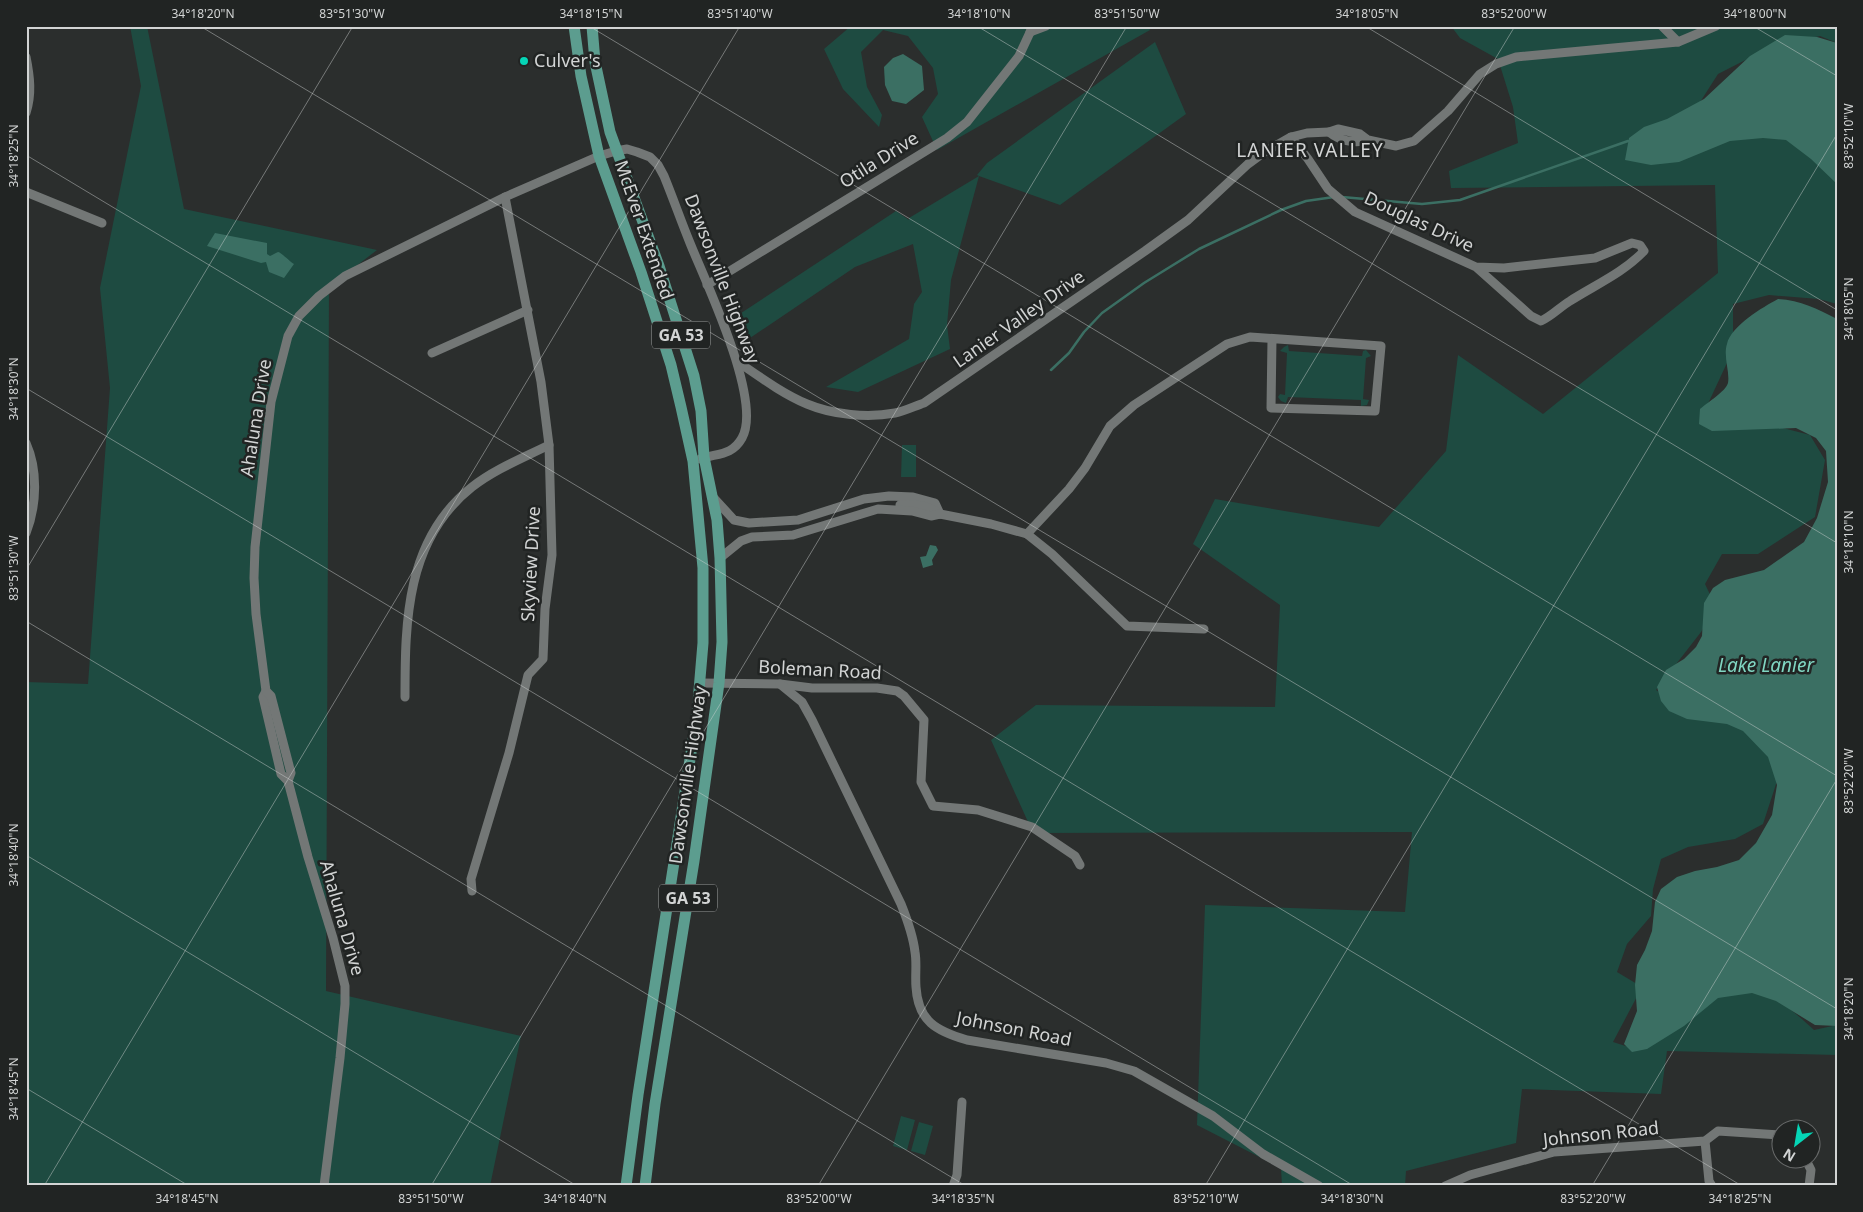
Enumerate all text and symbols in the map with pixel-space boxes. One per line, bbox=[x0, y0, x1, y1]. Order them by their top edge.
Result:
text: 34°18'20"N bbox=[171, 5, 235, 22]
text: 83°51'30"W bbox=[319, 5, 385, 22]
text: 34°18'15"N bbox=[559, 5, 623, 22]
text: 83°51'40"W bbox=[707, 5, 773, 22]
text: 34°18'10"N bbox=[947, 5, 1011, 22]
text: 83°51'50"W bbox=[1094, 5, 1160, 22]
text: 34°18'05"N bbox=[1335, 5, 1399, 22]
text: 83°52'00"W bbox=[1481, 5, 1547, 22]
text: 34°18'00"N bbox=[1723, 5, 1787, 22]
place label: Culver's bbox=[534, 48, 601, 72]
marker: Culver's bbox=[518, 55, 530, 67]
text: 83°52'10"W bbox=[1840, 103, 1857, 169]
text: 34°18'25"N bbox=[5, 124, 22, 188]
street label: Otila Drive bbox=[834, 125, 923, 193]
district label: LANIER VALLEY bbox=[1236, 137, 1384, 163]
street label: McEver Extended bbox=[610, 157, 680, 303]
street label: Douglas Drive bbox=[1361, 185, 1478, 257]
street label: Dawsonville Highway bbox=[680, 191, 767, 368]
street label: Lanier Valley Drive bbox=[948, 264, 1089, 373]
text: 34°18'05"N bbox=[1840, 277, 1857, 341]
road number: GA 53 bbox=[652, 322, 710, 348]
text: 34°18'30"N bbox=[5, 357, 22, 421]
street label: Ahaluna Drive bbox=[234, 357, 276, 478]
street label: Skyview Drive bbox=[515, 506, 545, 622]
text: 34°18'10"N bbox=[1840, 510, 1857, 574]
text: 83°51'30"W bbox=[5, 535, 22, 601]
water label: Lake Lanier bbox=[1718, 652, 1816, 678]
street label: Boleman Road bbox=[758, 654, 882, 684]
street label: Dawsonville Highway bbox=[663, 683, 711, 865]
text: 83°52'20"W bbox=[1840, 748, 1857, 814]
text: 34°18'40"N bbox=[5, 823, 22, 887]
street label: Ahaluna Drive bbox=[315, 857, 371, 978]
road number: GA 53 bbox=[659, 884, 717, 911]
text: 34°18'20"N bbox=[1840, 977, 1857, 1041]
street label: Johnson Road bbox=[953, 1005, 1074, 1051]
text: 34°18'45"N bbox=[5, 1057, 22, 1121]
street label: Johnson Road bbox=[1540, 1115, 1660, 1151]
north arrow bbox=[1770, 1120, 1820, 1170]
text: N bbox=[1779, 1144, 1799, 1167]
text: 34°18'45"N bbox=[155, 1190, 219, 1207]
text: 83°51'50"W bbox=[398, 1190, 464, 1207]
text: 34°18'40"N bbox=[543, 1190, 607, 1207]
text: 83°52'00"W bbox=[786, 1190, 852, 1207]
text: 34°18'35"N bbox=[931, 1190, 995, 1207]
text: 83°52'10"W bbox=[1173, 1190, 1239, 1207]
text: 34°18'30"N bbox=[1320, 1190, 1384, 1207]
text: 83°52'20"W bbox=[1560, 1190, 1626, 1207]
text: 34°18'25"N bbox=[1708, 1190, 1772, 1207]

